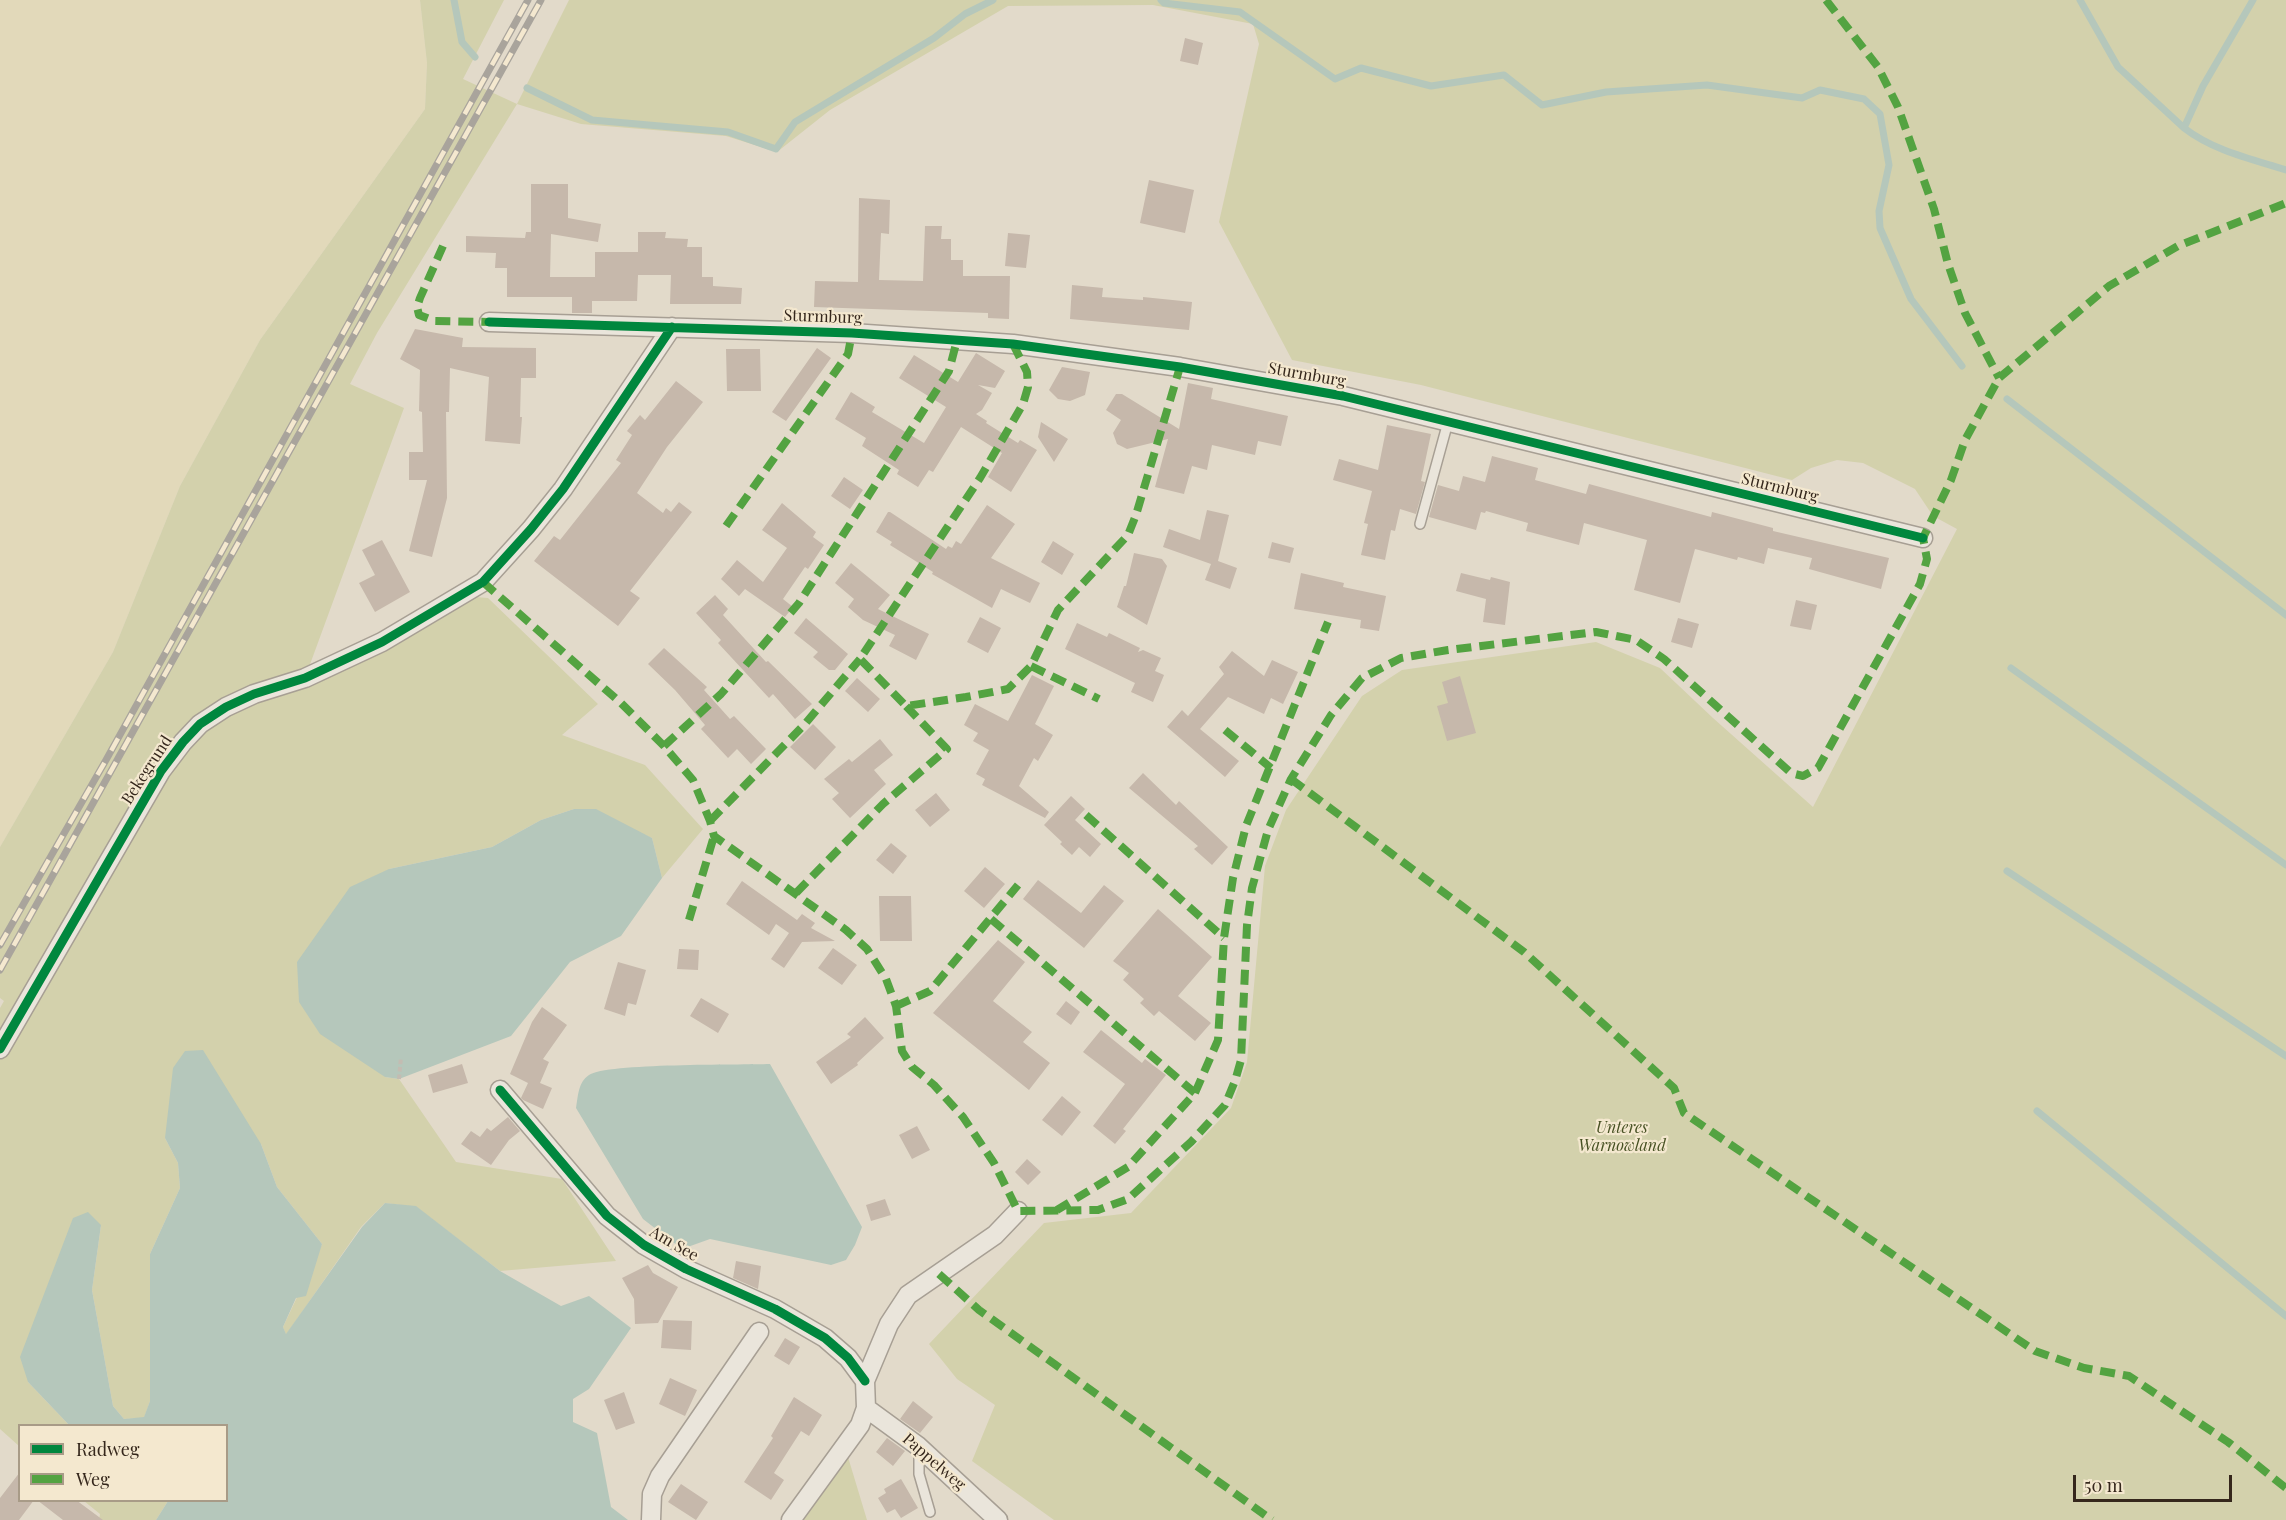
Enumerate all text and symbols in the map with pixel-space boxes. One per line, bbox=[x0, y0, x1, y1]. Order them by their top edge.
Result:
street label: Sturmburg bbox=[783, 306, 863, 328]
street label: Sturmburg bbox=[1267, 359, 1347, 391]
street label: Sturmburg bbox=[1739, 469, 1821, 507]
street label: Bekegrund bbox=[118, 732, 176, 808]
park label: Unteres Warnowland bbox=[1578, 1118, 1666, 1156]
street label: Am See bbox=[646, 1222, 702, 1266]
legend bbox=[18, 1424, 228, 1502]
street label: Pappelweg bbox=[899, 1429, 969, 1495]
text: Radweg bbox=[76, 1437, 139, 1461]
scale bar bbox=[2076, 1463, 2235, 1501]
text: Weg bbox=[76, 1467, 110, 1491]
text: 50 m bbox=[2084, 1473, 2123, 1497]

